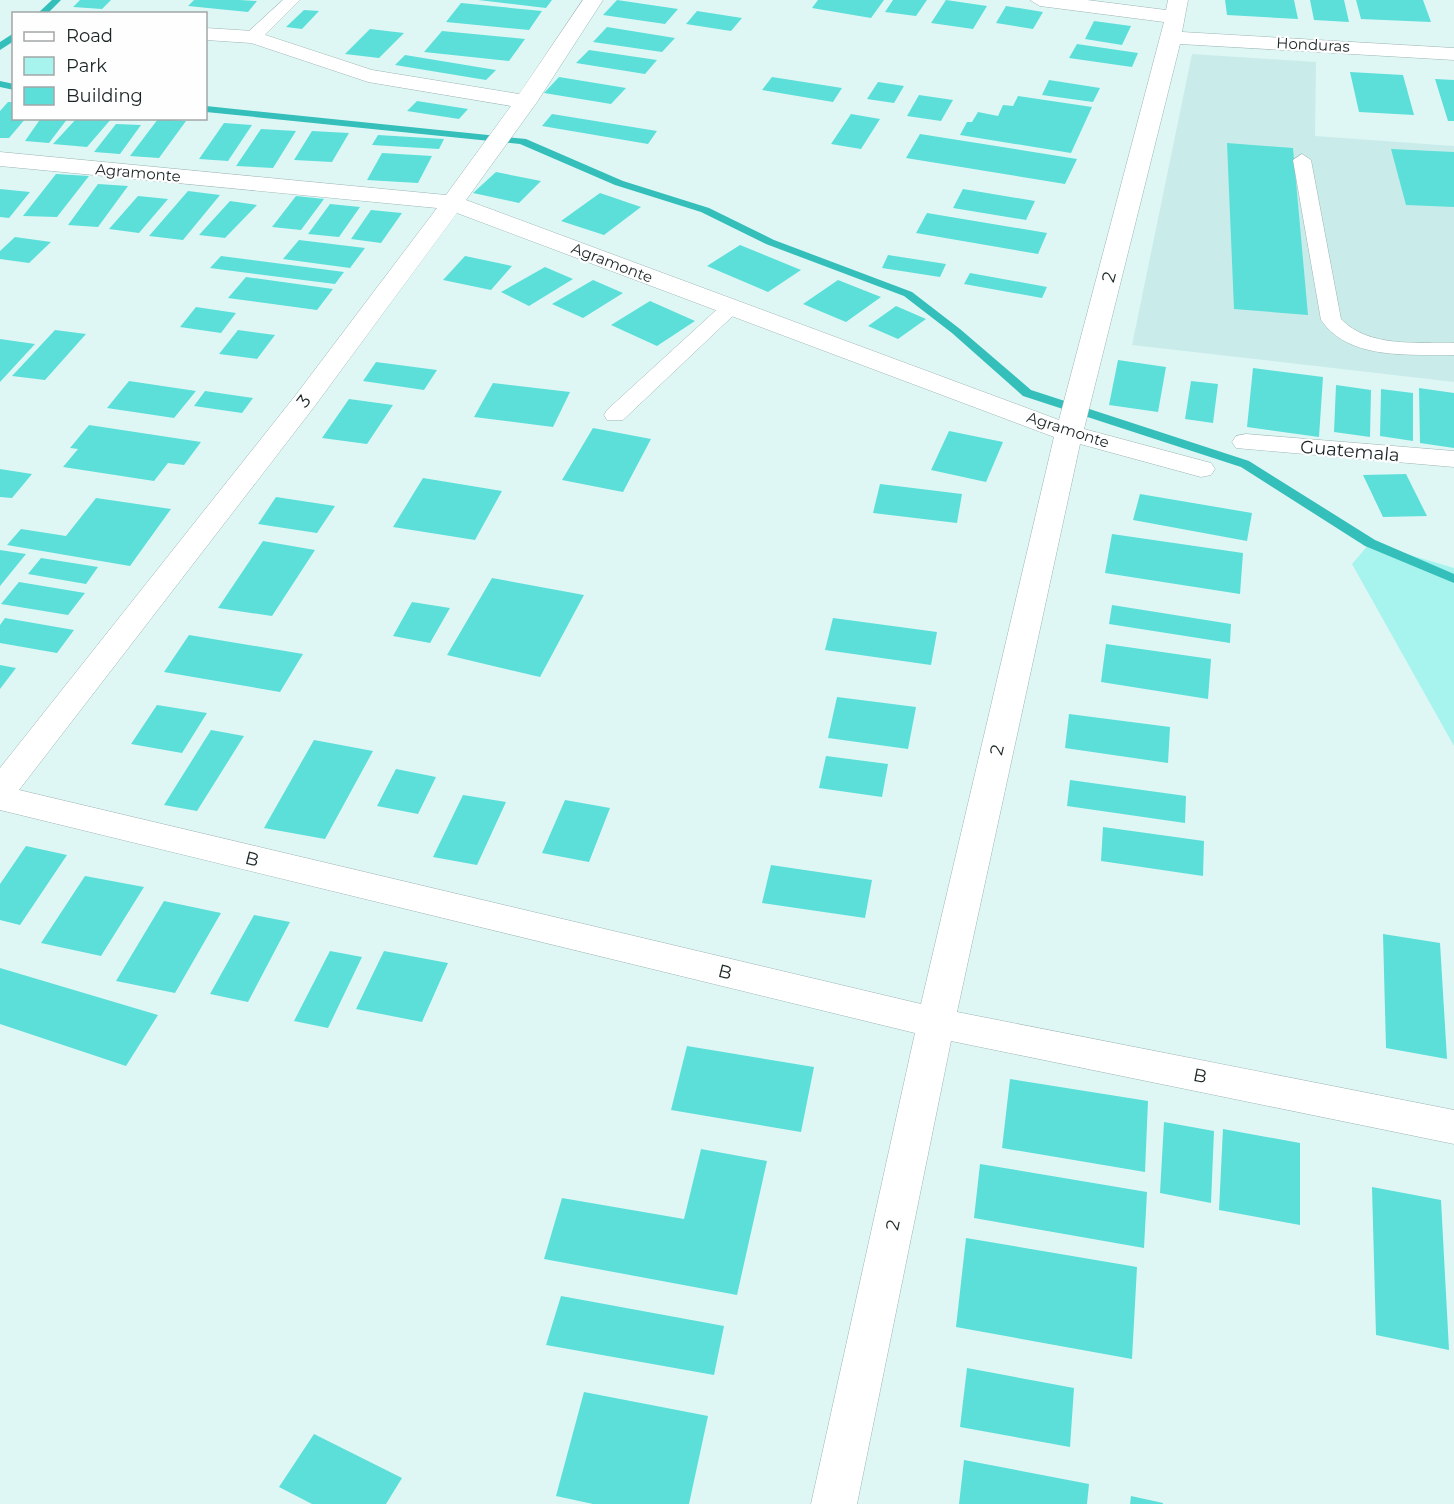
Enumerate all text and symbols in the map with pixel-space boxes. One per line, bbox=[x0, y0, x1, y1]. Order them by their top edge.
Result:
legend bbox=[12, 12, 207, 120]
text: Road bbox=[66, 25, 113, 47]
street label: Honduras bbox=[1276, 33, 1350, 56]
text: Park bbox=[66, 55, 107, 77]
text: Building bbox=[66, 85, 143, 107]
street label: Agramonte bbox=[95, 159, 181, 186]
street label: Agramonte bbox=[569, 238, 656, 287]
street label: 2 bbox=[1097, 269, 1121, 285]
street label: 3 bbox=[292, 390, 316, 412]
street label: Agramonte bbox=[1025, 407, 1112, 452]
street label: Guatemala bbox=[1299, 436, 1401, 466]
street label: 2 bbox=[985, 743, 1009, 757]
street label: B bbox=[243, 847, 261, 871]
street label: B bbox=[716, 960, 734, 984]
street label: B bbox=[1191, 1064, 1209, 1088]
street label: 2 bbox=[881, 1218, 905, 1232]

